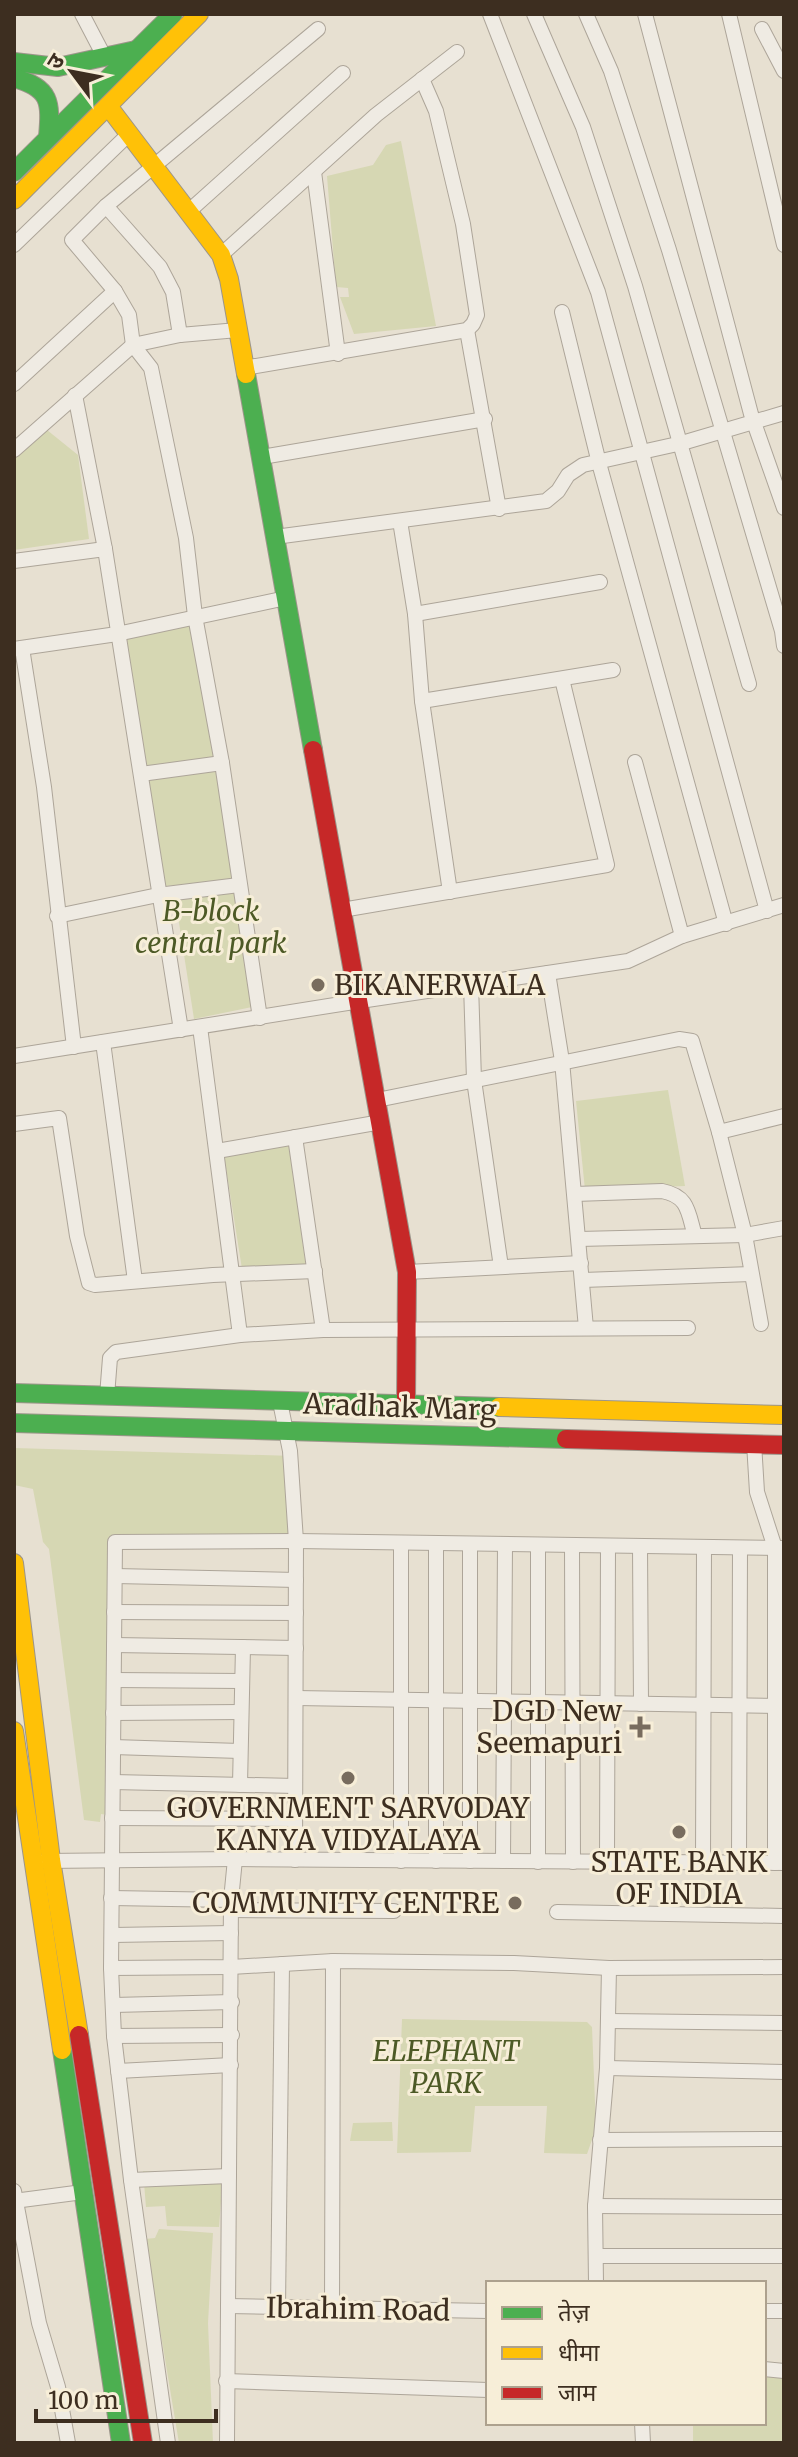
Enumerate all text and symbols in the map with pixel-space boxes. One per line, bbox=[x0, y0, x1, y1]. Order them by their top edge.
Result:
north arrow bbox=[32, 32, 112, 112]
text: उ bbox=[40, 48, 71, 74]
park label: B-block central park bbox=[135, 893, 287, 961]
place label: BIKANERWALA bbox=[334, 967, 545, 1003]
marker: BIKANERWALA bbox=[309, 976, 327, 994]
street label: Aradhak Marg bbox=[302, 1386, 497, 1428]
place label: DGD New Seemapuri bbox=[476, 1693, 622, 1761]
marker: DGD New Seemapuri bbox=[629, 1716, 651, 1738]
marker: GOVERNMENT SARVODAY KANYA VIDYALAYA bbox=[339, 1769, 357, 1787]
place label: GOVERNMENT SARVODAY KANYA VIDYALAYA bbox=[167, 1790, 530, 1858]
marker: STATE BANK OF INDIA bbox=[670, 1823, 688, 1841]
place label: STATE BANK OF INDIA bbox=[591, 1844, 768, 1912]
place label: COMMUNITY CENTRE bbox=[192, 1885, 499, 1921]
marker: COMMUNITY CENTRE bbox=[506, 1894, 524, 1912]
park label: ELEPHANT PARK bbox=[373, 2033, 520, 2101]
legend bbox=[486, 2281, 766, 2425]
street label: Ibrahim Road bbox=[266, 2289, 451, 2329]
text: तेज़ bbox=[558, 2297, 591, 2328]
text: धीमा bbox=[558, 2337, 600, 2368]
scale bar bbox=[36, 2373, 216, 2423]
text: जाम bbox=[558, 2377, 597, 2408]
text: 100 m bbox=[48, 2385, 119, 2416]

